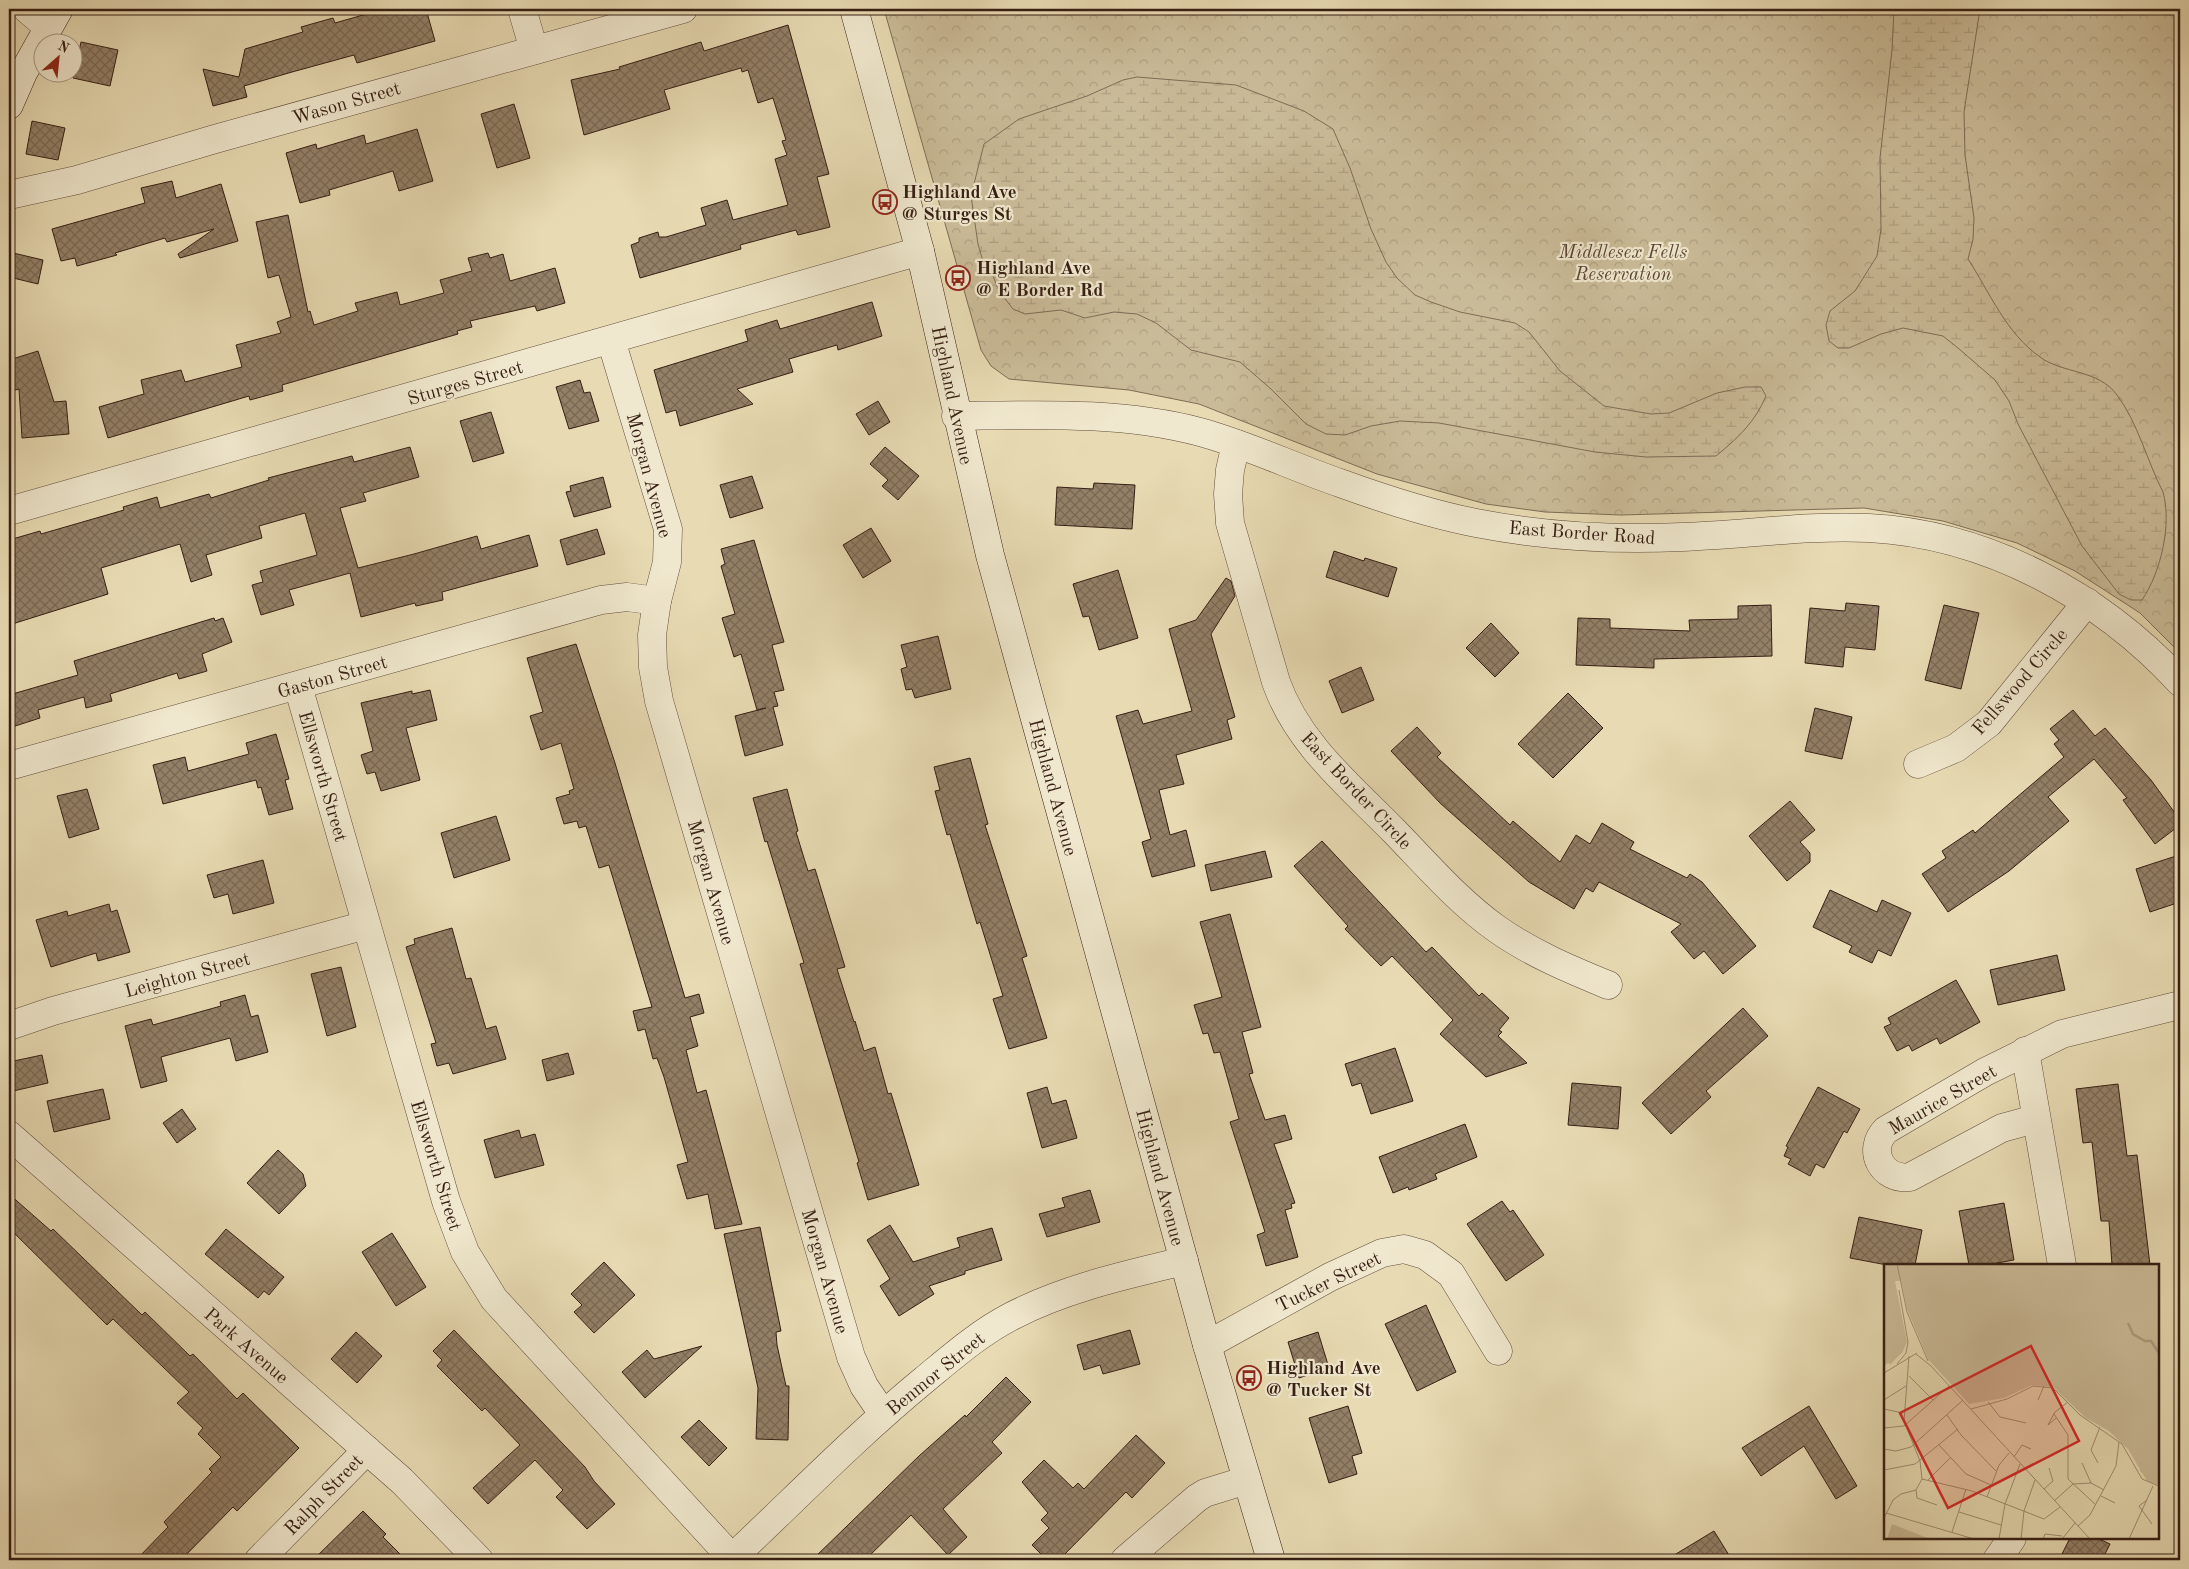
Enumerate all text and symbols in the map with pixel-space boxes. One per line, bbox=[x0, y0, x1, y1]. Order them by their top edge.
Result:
north arrow bbox=[32, 32, 82, 82]
text: N bbox=[56, 39, 72, 56]
street label: Wason Street bbox=[290, 80, 403, 129]
place label: Highland Ave @ Sturges St bbox=[902, 184, 1017, 225]
bus stop icon: Highland Ave @ Sturges St bbox=[872, 189, 898, 215]
park label: Middlesex Fells Reservation bbox=[1558, 244, 1687, 285]
place label: Highland Ave @ E Border Rd bbox=[976, 260, 1104, 301]
bus stop icon: Highland Ave @ E Border Rd bbox=[945, 265, 971, 291]
street label: Highland Avenue bbox=[927, 325, 975, 466]
street label: Sturges Street bbox=[406, 359, 526, 410]
street label: Morgan Avenue bbox=[622, 411, 673, 540]
street label: East Border Road bbox=[1508, 520, 1656, 549]
street label: Fellswood Circle bbox=[1970, 626, 2072, 740]
street label: Gaston Street bbox=[276, 654, 390, 703]
street label: Ellsworth Street bbox=[294, 709, 349, 844]
street label: Highland Avenue bbox=[1024, 717, 1079, 858]
street label: East Border Circle bbox=[1296, 729, 1414, 854]
street label: Morgan Avenue bbox=[683, 818, 736, 947]
street label: Leighton Street bbox=[123, 951, 253, 1002]
street label: Maurice Street bbox=[1886, 1063, 2000, 1140]
street label: Ellsworth Street bbox=[406, 1098, 463, 1233]
street label: Highland Avenue bbox=[1131, 1107, 1186, 1248]
street label: Morgan Avenue bbox=[797, 1207, 850, 1336]
street label: Tucker Street bbox=[1274, 1250, 1385, 1317]
inset map bbox=[1884, 1264, 2159, 1539]
street label: Park Avenue bbox=[200, 1305, 291, 1388]
street label: Benmor Street bbox=[884, 1330, 989, 1420]
place label: Highland Ave @ Tucker St bbox=[1266, 1360, 1381, 1401]
bus stop icon: Highland Ave @ Tucker St bbox=[1236, 1365, 1262, 1391]
street label: Ralph Street bbox=[282, 1452, 368, 1540]

